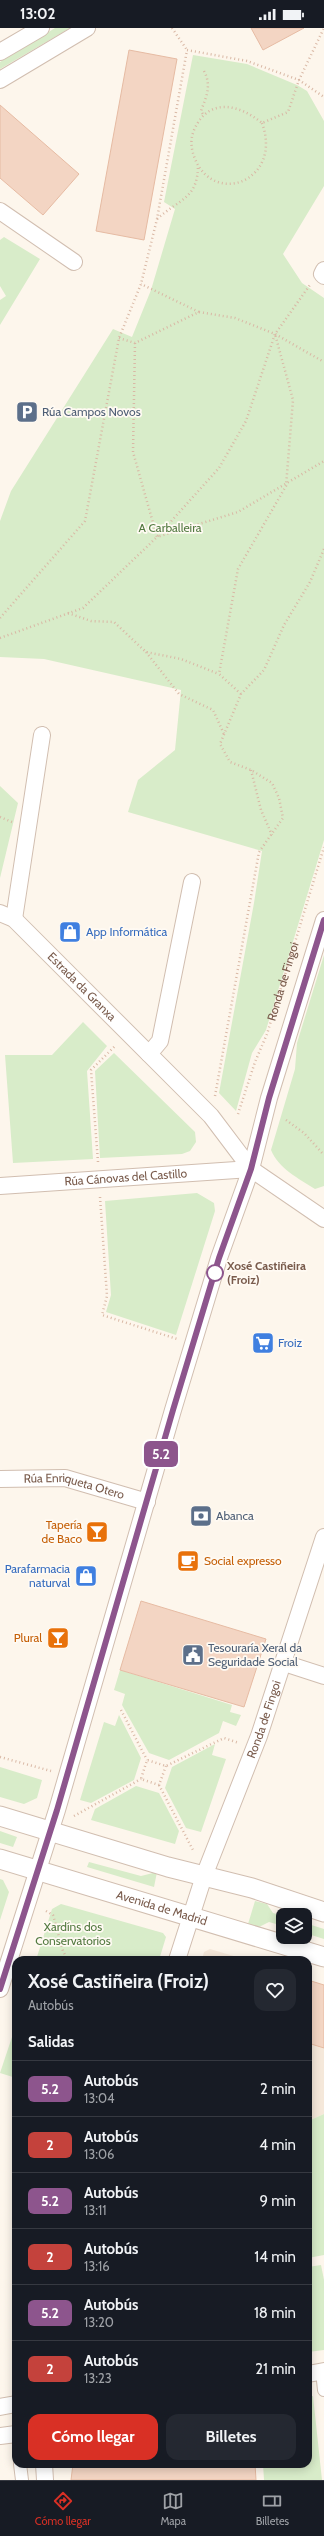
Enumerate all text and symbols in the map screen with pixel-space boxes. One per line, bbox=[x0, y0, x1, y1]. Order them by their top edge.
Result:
text: 13:02 bbox=[20, 5, 55, 23]
parking icon: Rúa Campos Novos bbox=[14, 399, 40, 425]
place label: Rúa Campos Novos bbox=[42, 404, 141, 419]
park label: A Carballeira bbox=[138, 520, 202, 535]
shop icon: App Informática bbox=[57, 919, 83, 945]
place label: App Informática bbox=[86, 924, 168, 939]
street label: Ronda de Fingoi bbox=[263, 940, 302, 1023]
street label: Estrada da Granxa bbox=[45, 949, 120, 1024]
street label: Rúa Cánovas del Castillo bbox=[64, 1165, 188, 1189]
place label: Xosé Castiñeira (Froiz) bbox=[226, 1258, 306, 1287]
marker: Xosé Castiñeira (Froiz) bbox=[206, 1264, 224, 1282]
supermarket icon: Froiz bbox=[250, 1330, 276, 1356]
place label: Froiz bbox=[278, 1335, 303, 1350]
line badge: 5.2 bbox=[138, 1441, 184, 1467]
text: 5.2 bbox=[152, 1445, 170, 1463]
street label: Rúa Enriqueta Otero bbox=[23, 1470, 127, 1502]
bank icon: Abanca bbox=[188, 1503, 214, 1529]
place label: Abanca bbox=[216, 1508, 254, 1523]
place label: Tapería de Baco bbox=[42, 1517, 82, 1546]
bar icon: Tapería de Baco bbox=[84, 1519, 110, 1545]
cafe icon: Social expresso bbox=[175, 1548, 201, 1574]
place label: Social expresso bbox=[204, 1553, 282, 1568]
place label: Parafarmacia naturval bbox=[5, 1561, 70, 1590]
shop icon: Parafarmacia naturval bbox=[73, 1563, 99, 1589]
bar icon: Plural bbox=[45, 1625, 71, 1651]
place label: Plural bbox=[14, 1630, 42, 1645]
place label: Tesouraría Xeral da Seguridade Social bbox=[208, 1640, 302, 1669]
public building icon: Tesouraría Xeral da Seguridade Social bbox=[180, 1642, 206, 1668]
street label: Ronda de Fingoi bbox=[243, 1678, 284, 1760]
street label: Avenida de Madrid bbox=[115, 1887, 209, 1928]
map controls bbox=[276, 1908, 312, 1944]
button: layers bbox=[276, 1908, 312, 1944]
park label: Xardíns dos Conservatorios bbox=[35, 1919, 111, 1948]
button: heart bbox=[254, 1969, 296, 2011]
text: Xosé Castiñeira (Froiz) bbox=[28, 1970, 209, 1993]
text: Autobús bbox=[28, 1997, 74, 2013]
text: Salidas bbox=[28, 2033, 74, 2051]
text: Autobús bbox=[84, 2072, 138, 2090]
text: 5.2 bbox=[41, 2080, 59, 2098]
text: 2 min bbox=[260, 2080, 296, 2098]
text: 13:04 bbox=[84, 2090, 115, 2106]
text: Autobús bbox=[84, 2128, 138, 2146]
text: 2 bbox=[46, 2136, 54, 2154]
text: 4 min bbox=[259, 2136, 296, 2154]
text: 13:06 bbox=[84, 2146, 114, 2162]
text: Autobús bbox=[84, 2184, 138, 2202]
text: 5.2 bbox=[41, 2192, 59, 2210]
text: 9 min bbox=[259, 2192, 296, 2210]
text: 13:11 bbox=[84, 2202, 106, 2218]
text: Autobús bbox=[84, 2240, 138, 2258]
text: 2 bbox=[46, 2248, 54, 2266]
text: 14 min bbox=[254, 2248, 296, 2266]
text: 13:16 bbox=[84, 2258, 110, 2274]
text: Autobús bbox=[84, 2296, 138, 2314]
text: 5.2 bbox=[41, 2304, 59, 2322]
text: 18 min bbox=[254, 2304, 296, 2322]
text: 13:20 bbox=[84, 2314, 114, 2330]
text: Autobús bbox=[84, 2352, 138, 2370]
text: 2 bbox=[46, 2360, 54, 2378]
text: 21 min bbox=[255, 2360, 296, 2378]
text: 13:23 bbox=[84, 2370, 112, 2386]
button: Cómo llegar bbox=[28, 2414, 158, 2460]
button: Billetes bbox=[166, 2414, 296, 2460]
tab: Cómo llegar bbox=[35, 2490, 91, 2528]
tab: Mapa bbox=[160, 2490, 186, 2528]
tab: Billetes bbox=[256, 2490, 289, 2528]

